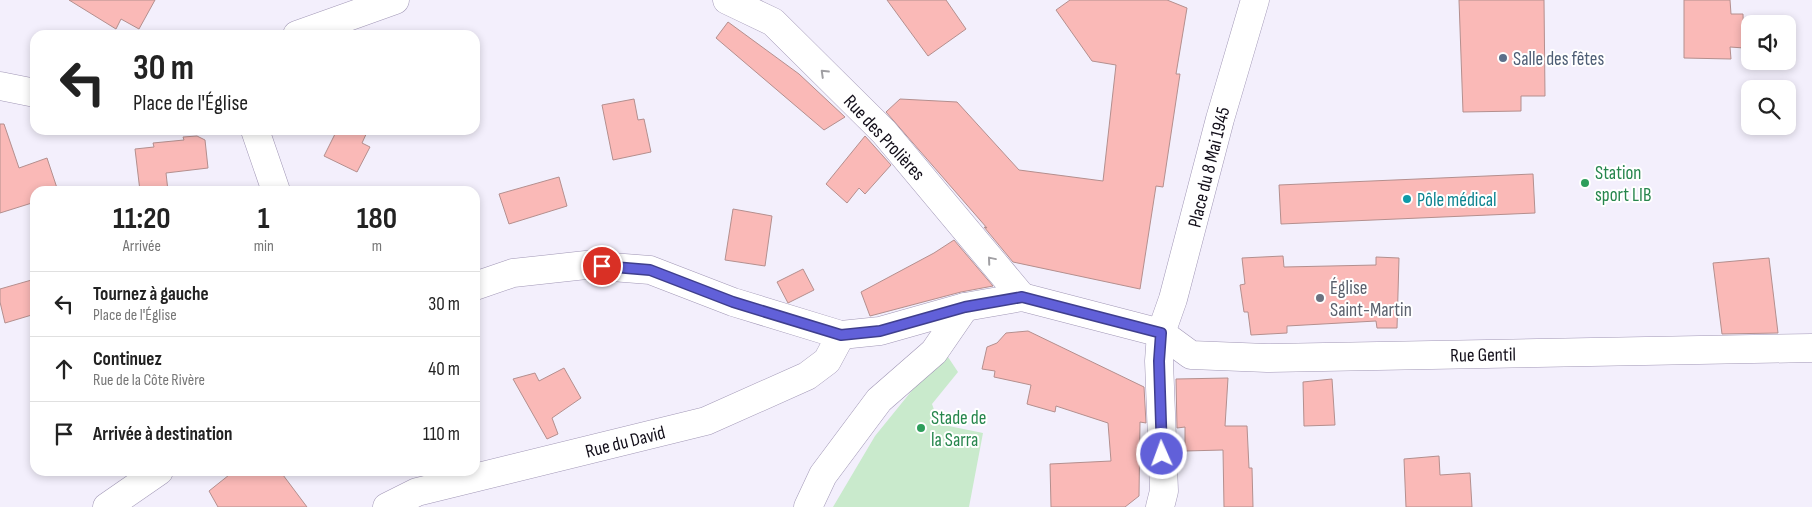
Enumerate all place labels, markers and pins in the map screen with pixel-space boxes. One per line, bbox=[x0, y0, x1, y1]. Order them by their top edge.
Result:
place label: Salle des fêtes bbox=[1513, 48, 1605, 71]
marker: Salle des fêtes bbox=[1497, 52, 1509, 64]
place label: Station sport LIB bbox=[1595, 162, 1651, 207]
marker: Station sport LIB bbox=[1579, 177, 1591, 189]
place label: Pôle médical bbox=[1417, 189, 1497, 212]
marker: Pôle médical bbox=[1401, 193, 1413, 205]
pin bbox=[581, 245, 623, 287]
place label: Église Saint-Martin bbox=[1330, 277, 1412, 322]
marker: Église Saint-Martin bbox=[1314, 292, 1326, 304]
place label: Stade de la Sarra bbox=[931, 407, 986, 452]
marker: Stade de la Sarra bbox=[915, 422, 927, 434]

